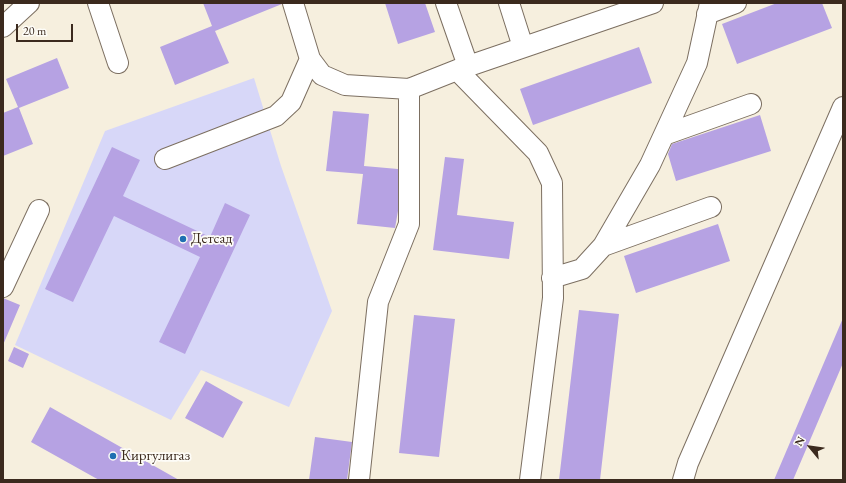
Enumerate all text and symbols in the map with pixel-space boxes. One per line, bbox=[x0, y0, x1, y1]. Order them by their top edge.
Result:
scale bar bbox=[18, 16, 75, 42]
text: 20 m bbox=[23, 23, 46, 39]
place label: Детсад bbox=[191, 230, 232, 248]
marker: Детсад bbox=[178, 234, 188, 244]
north arrow bbox=[790, 427, 830, 467]
text: N bbox=[791, 434, 808, 448]
place label: Киргулигаз bbox=[121, 447, 190, 465]
marker: Киргулигаз bbox=[108, 451, 118, 461]

